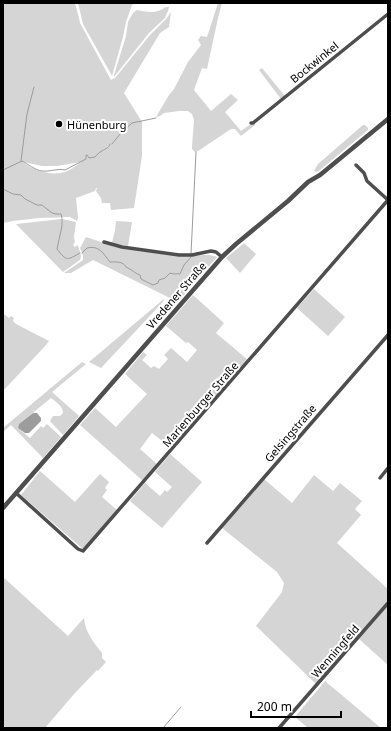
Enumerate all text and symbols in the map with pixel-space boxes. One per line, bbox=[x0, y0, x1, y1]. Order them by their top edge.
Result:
street label: Bockwinkel bbox=[287, 38, 341, 86]
place label: Hünenburg bbox=[67, 117, 127, 132]
marker: Hünenburg bbox=[54, 119, 64, 129]
street label: Vredener Straße bbox=[143, 258, 209, 332]
street label: Marienburger Straße bbox=[159, 358, 241, 450]
street label: Gelsingstraße bbox=[261, 401, 319, 465]
street label: Wenningfeld bbox=[308, 621, 362, 681]
scale bar bbox=[251, 693, 341, 719]
text: 200 m bbox=[257, 698, 292, 715]

